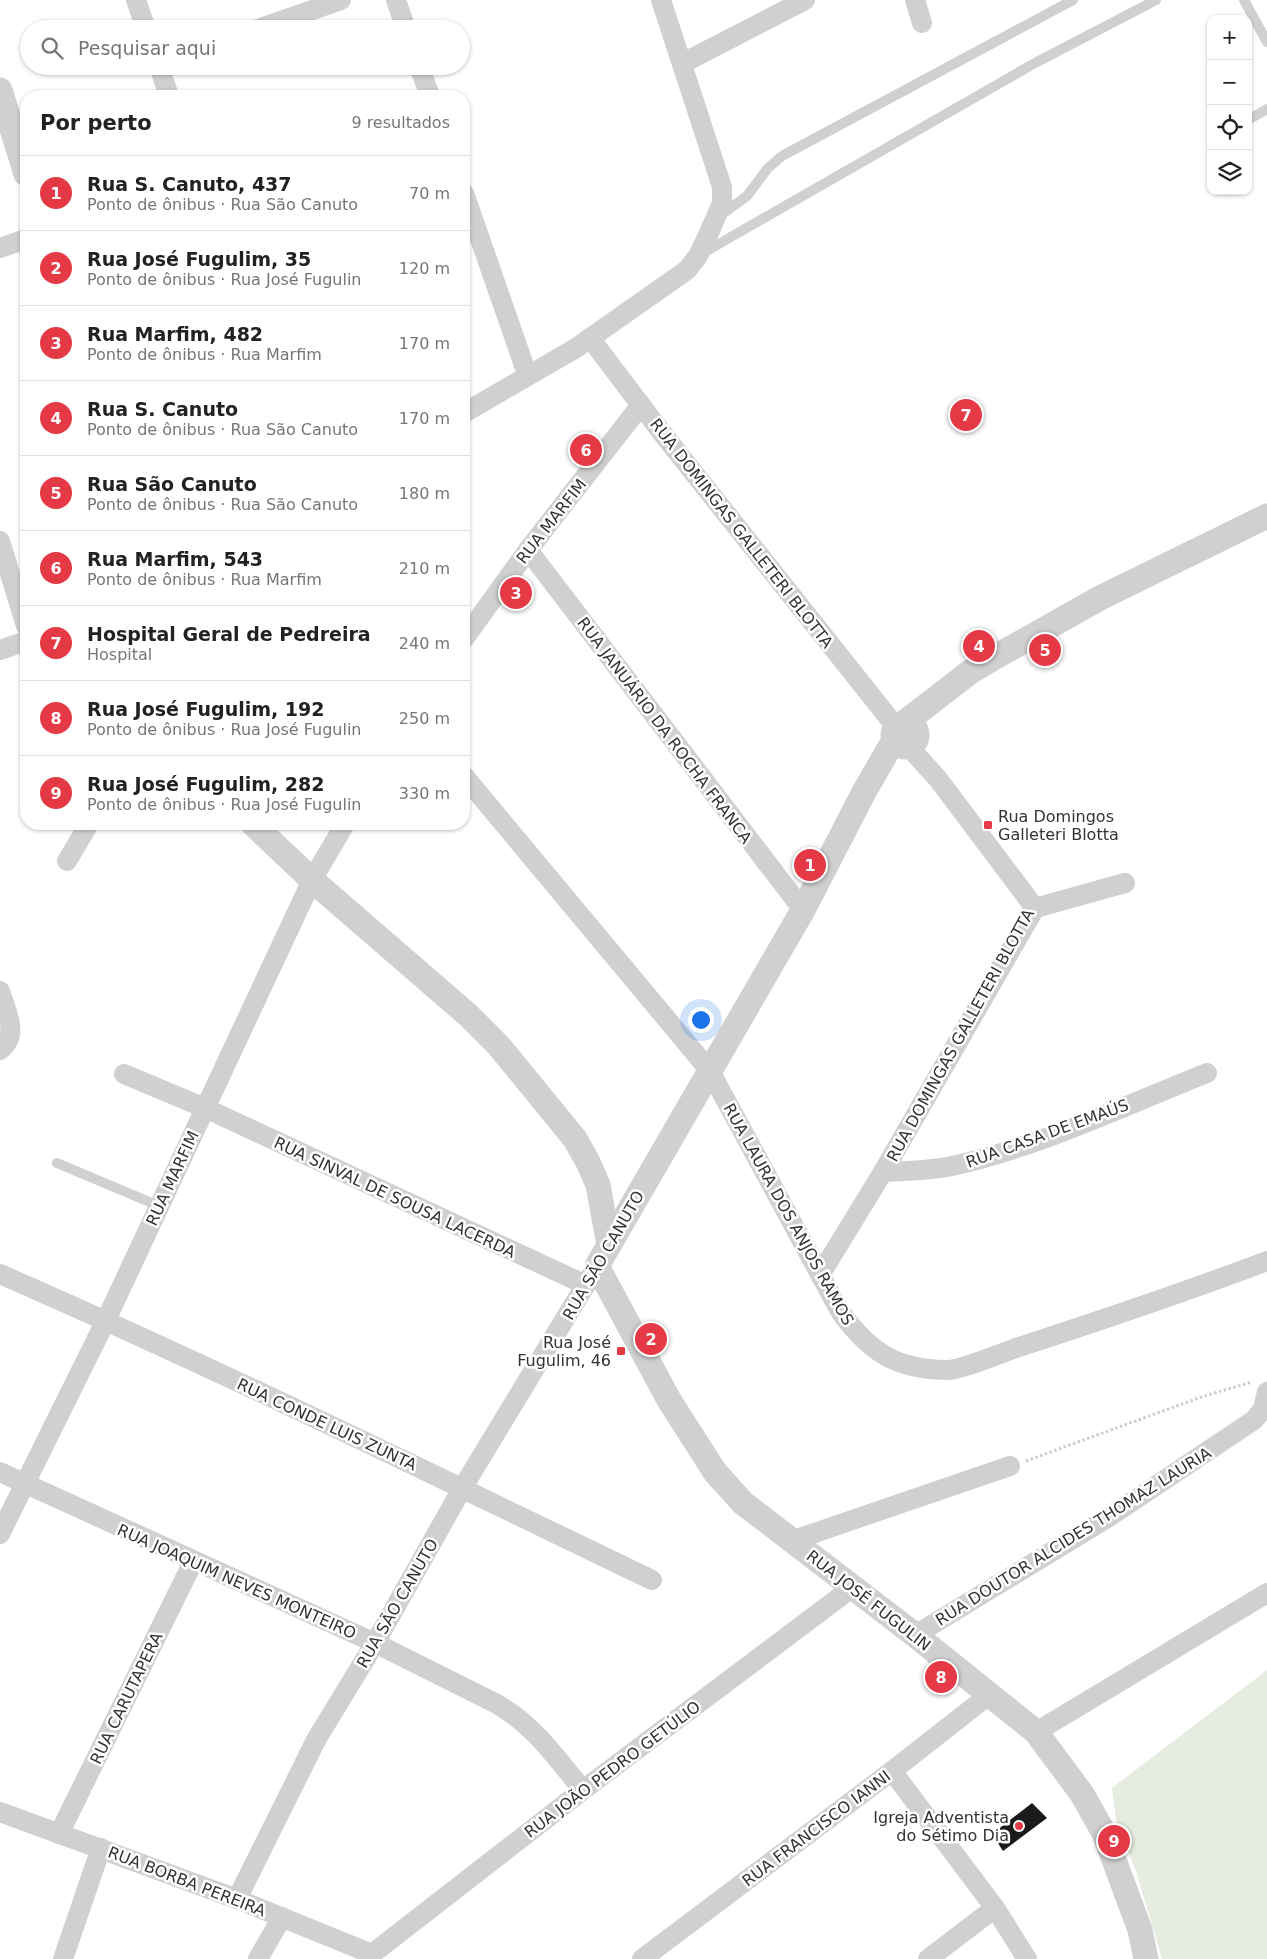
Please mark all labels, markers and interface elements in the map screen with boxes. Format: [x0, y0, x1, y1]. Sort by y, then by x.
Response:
map controls [1207, 15, 1252, 195]
button: + [1207, 15, 1252, 60]
search box [20, 20, 470, 75]
icon: search [38, 34, 66, 62]
text: Pesquisar aqui [78, 37, 216, 59]
button: − [1207, 60, 1252, 105]
button: locate [1207, 105, 1252, 150]
text: Por perto [40, 111, 152, 135]
text: 9 resultados [351, 113, 450, 132]
button: layers [1207, 150, 1252, 195]
text: Rua S. Canuto, 437 [87, 173, 292, 195]
text: 1 [50, 184, 62, 203]
text: 70 m [409, 184, 450, 203]
text: Ponto de ônibus · Rua São Canuto [87, 195, 358, 214]
text: Rua José Fugulim, 35 [87, 248, 311, 270]
text: 2 [50, 259, 62, 278]
text: 120 m [399, 259, 450, 278]
text: Ponto de ônibus · Rua José Fugulin [87, 270, 362, 289]
text: Rua Marfim, 482 [87, 323, 263, 345]
text: 3 [50, 334, 62, 353]
text: 170 m [399, 334, 450, 353]
text: Ponto de ônibus · Rua Marfim [87, 345, 322, 364]
pin: 7 [950, 396, 982, 434]
text: Rua S. Canuto [87, 398, 238, 420]
text: 4 [50, 409, 62, 428]
text: 170 m [399, 409, 450, 428]
street label: RUA DOMINGAS GALLETERI BLOTTA [646, 415, 837, 652]
text: Ponto de ônibus · Rua São Canuto [87, 420, 358, 439]
pin: 6 [570, 431, 602, 469]
text: Rua São Canuto [87, 473, 257, 495]
street label: RUA MARFIM [512, 475, 590, 568]
text: 5 [50, 484, 62, 503]
text: 180 m [399, 484, 450, 503]
text: Ponto de ônibus · Rua São Canuto [87, 495, 358, 514]
text: Rua Marfim, 543 [87, 548, 263, 570]
text: 6 [50, 559, 62, 578]
text: 210 m [399, 559, 450, 578]
text: Ponto de ônibus · Rua Marfim [87, 570, 322, 589]
pin: 3 [500, 574, 532, 612]
street label: RUA JANUÁRIO DA ROCHA FRANCA [573, 614, 756, 847]
text: Hospital Geral de Pedreira [87, 623, 371, 645]
pin: 4 [963, 627, 995, 665]
pin: 5 [1029, 631, 1061, 669]
text: 7 [50, 634, 62, 653]
text: 240 m [399, 634, 450, 653]
text: Hospital [87, 645, 152, 664]
text: Rua José Fugulim, 192 [87, 698, 325, 720]
text: 8 [50, 709, 62, 728]
text: 250 m [399, 709, 450, 728]
text: Ponto de ônibus · Rua José Fugulin [87, 720, 362, 739]
text: Rua José Fugulim, 282 [87, 773, 325, 795]
text: 9 [50, 784, 62, 803]
text: 330 m [399, 784, 450, 803]
text: Ponto de ônibus · Rua José Fugulin [87, 795, 362, 814]
place label: Rua Domingos Galleteri Blotta [998, 807, 1119, 844]
marker: Rua Domingos Galleteri Blotta [982, 819, 994, 831]
pin: 1 [794, 846, 826, 884]
street label: RUA DOMINGAS GALLETERI BLOTTA [883, 906, 1038, 1165]
your location [688, 1007, 714, 1033]
street label: RUA CASA DE EMAÚS [963, 1095, 1131, 1172]
street label: RUA LAURA DOS ANJOS RAMOS [719, 1100, 858, 1329]
street label: RUA MARFIM [142, 1128, 203, 1229]
street label: RUA SINVAL DE SOUSA LACERDA [271, 1133, 519, 1262]
street label: RUA SÃO CANUTO [559, 1187, 648, 1323]
pin: 2 [635, 1320, 667, 1358]
place label: Rua José Fugulim, 46 [517, 1333, 611, 1370]
marker: Rua José Fugulim, 46 [615, 1345, 627, 1357]
street label: RUA CONDE LUIS ZUNTA [234, 1374, 420, 1475]
street label: RUA DOUTOR ALCIDES THOMAZ LAURIA [932, 1443, 1215, 1630]
street label: RUA JOAQUIM NEVES MONTEIRO [114, 1520, 359, 1643]
street label: RUA SÃO CANUTO [353, 1535, 442, 1671]
street label: RUA JOSÉ FUGULIN [803, 1546, 934, 1655]
street label: RUA CARUTAPERA [86, 1629, 167, 1767]
pin: 8 [925, 1658, 957, 1696]
street label: RUA JOÃO PEDRO GETÚLIO [521, 1697, 704, 1842]
street label: RUA FRANCISCO IANNI [738, 1766, 894, 1890]
place label: Igreja Adventista do Sétimo Dia [873, 1808, 1009, 1845]
marker: Igreja Adventista do Sétimo Dia [1013, 1820, 1025, 1832]
pin: 9 [1098, 1822, 1130, 1860]
street label: RUA BORBA PEREIRA [105, 1843, 268, 1920]

